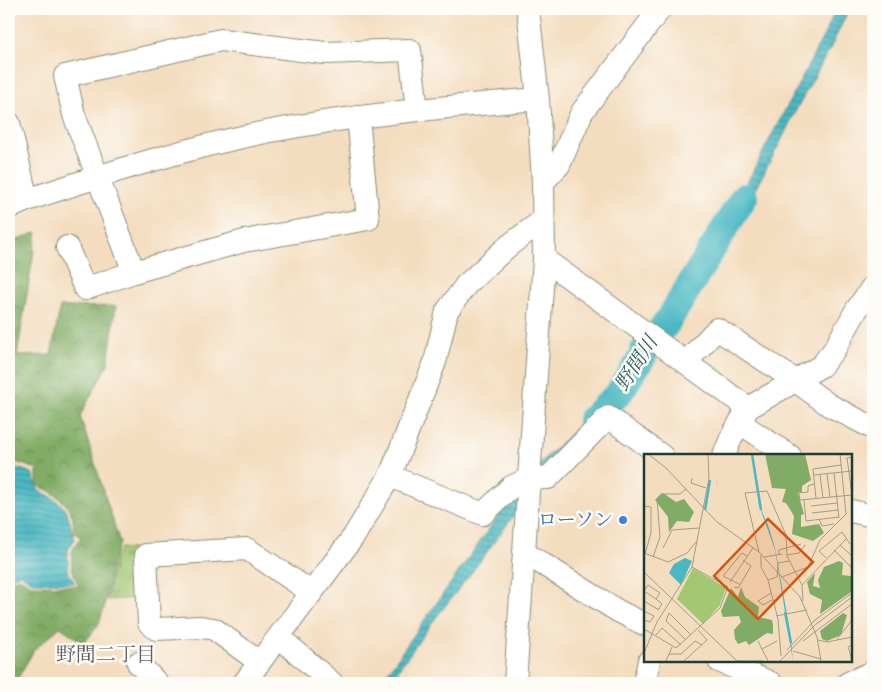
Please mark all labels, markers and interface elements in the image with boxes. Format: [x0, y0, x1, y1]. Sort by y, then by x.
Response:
water label: 野間川 [610, 330, 665, 396]
inset map [644, 454, 852, 662]
place label: ローソン [538, 509, 613, 532]
marker: ローソン [617, 514, 629, 526]
district label: 野間二丁目 [56, 643, 156, 668]

